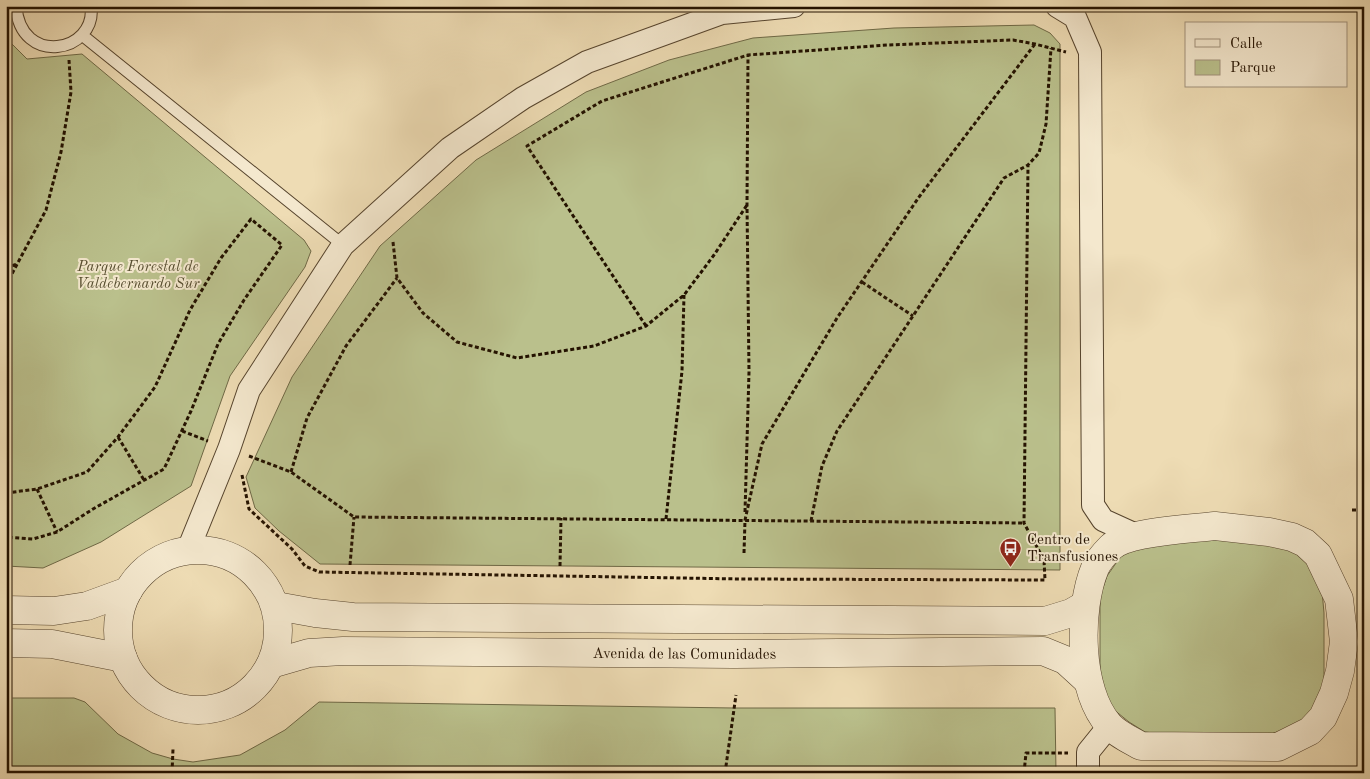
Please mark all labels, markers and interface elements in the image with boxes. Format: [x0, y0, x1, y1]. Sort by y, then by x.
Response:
legend [1185, 22, 1348, 88]
text: Calle [1230, 37, 1263, 52]
text: Parque [1230, 61, 1276, 76]
park label: Parque Forestal de Valdebernardo Sur [76, 260, 200, 292]
place label: Centro de Transfusiones [1027, 533, 1118, 565]
bus stop icon: Centro de Transfusiones [999, 536, 1023, 567]
street label: Avenida de las Comunidades [593, 647, 776, 663]

